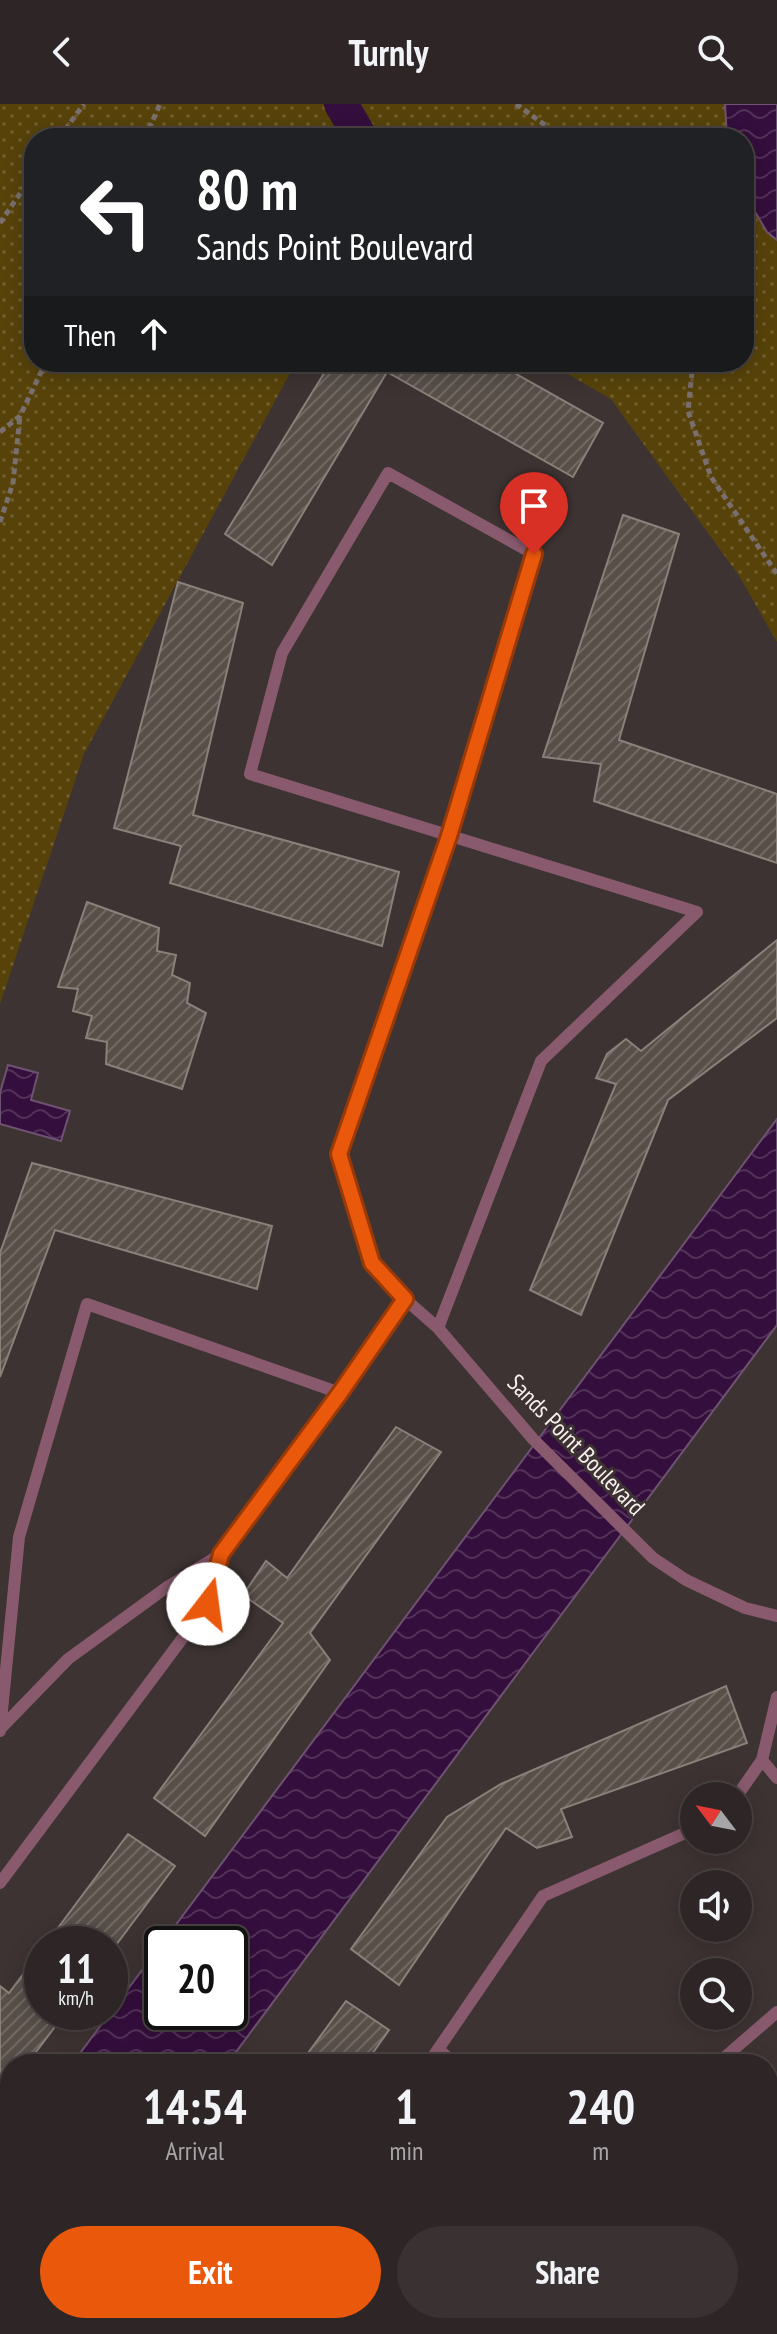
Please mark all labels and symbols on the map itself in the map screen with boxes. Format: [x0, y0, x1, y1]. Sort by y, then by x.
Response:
pin [500, 472, 568, 554]
street label: Sands Point Boulevard [501, 1367, 652, 1522]
position arrow [166, 1562, 250, 1646]
north arrow [680, 1782, 752, 1854]
speed limit sign: 20 [144, 1926, 248, 2030]

